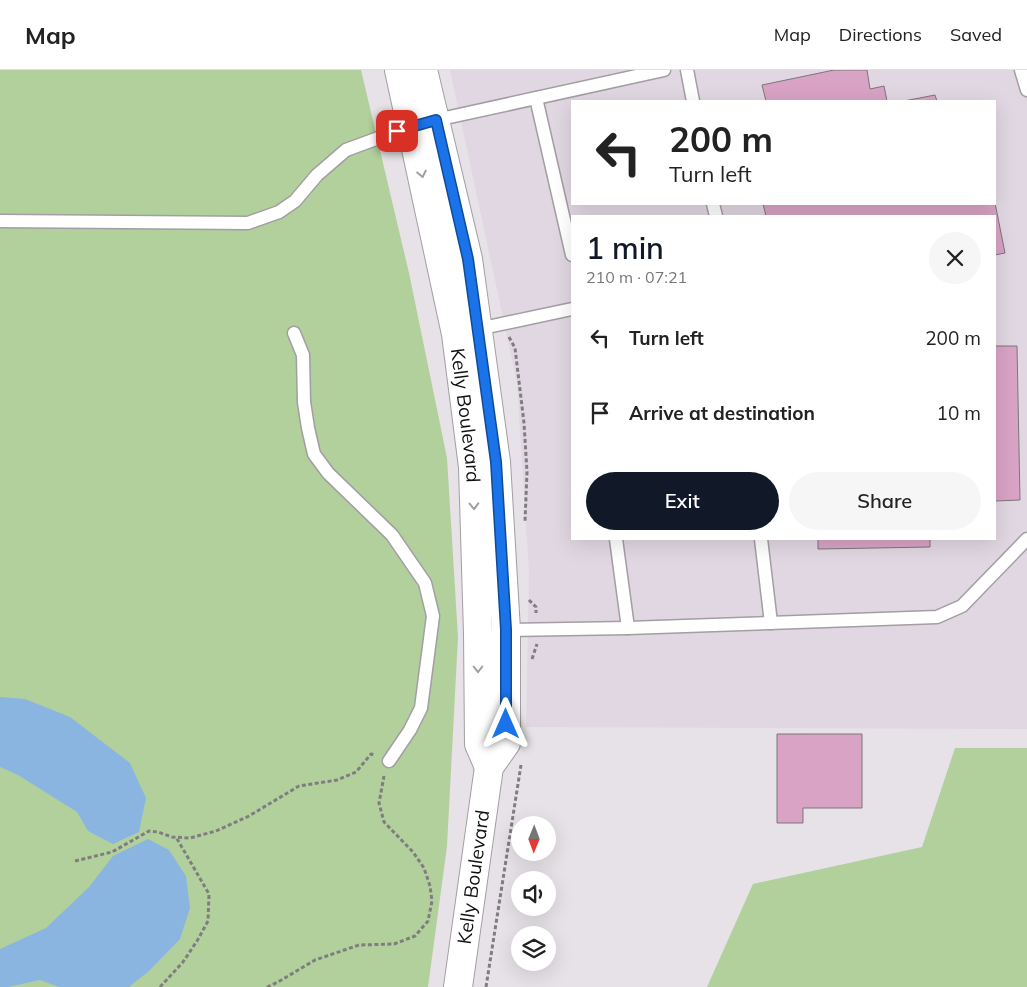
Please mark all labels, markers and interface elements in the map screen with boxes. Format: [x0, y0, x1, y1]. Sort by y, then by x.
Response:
text: Map [25, 20, 76, 50]
text: Map [774, 23, 811, 46]
text: Directions [839, 23, 922, 46]
text: Saved [950, 23, 1002, 46]
pin [376, 110, 418, 152]
icon: arrive [383, 117, 411, 145]
text: 200 m [669, 117, 773, 161]
icon: left [586, 120, 651, 185]
text: Turn left [669, 160, 752, 188]
one-way arrow [416, 169, 426, 178]
text: 1 min [586, 229, 664, 267]
button: close [929, 232, 981, 284]
text: 210 m · 07:21 [586, 267, 687, 287]
icon: left [586, 324, 614, 352]
text: Turn left [629, 326, 704, 350]
text: 200 m [925, 326, 981, 350]
street label: Kelly Boulevard [446, 347, 485, 483]
icon: arrive [586, 399, 614, 427]
text: Arrive at destination [629, 401, 815, 425]
text: 10 m [937, 401, 981, 425]
button: Exit [586, 472, 779, 530]
button: Share [789, 472, 981, 530]
one-way arrow [469, 503, 480, 511]
one-way arrow [473, 666, 483, 673]
position arrow [479, 697, 531, 749]
street label: Kelly Boulevard [452, 808, 494, 946]
north arrow [511, 816, 556, 861]
map controls [511, 816, 556, 971]
button: sound [511, 871, 556, 916]
button: layers [511, 926, 556, 971]

